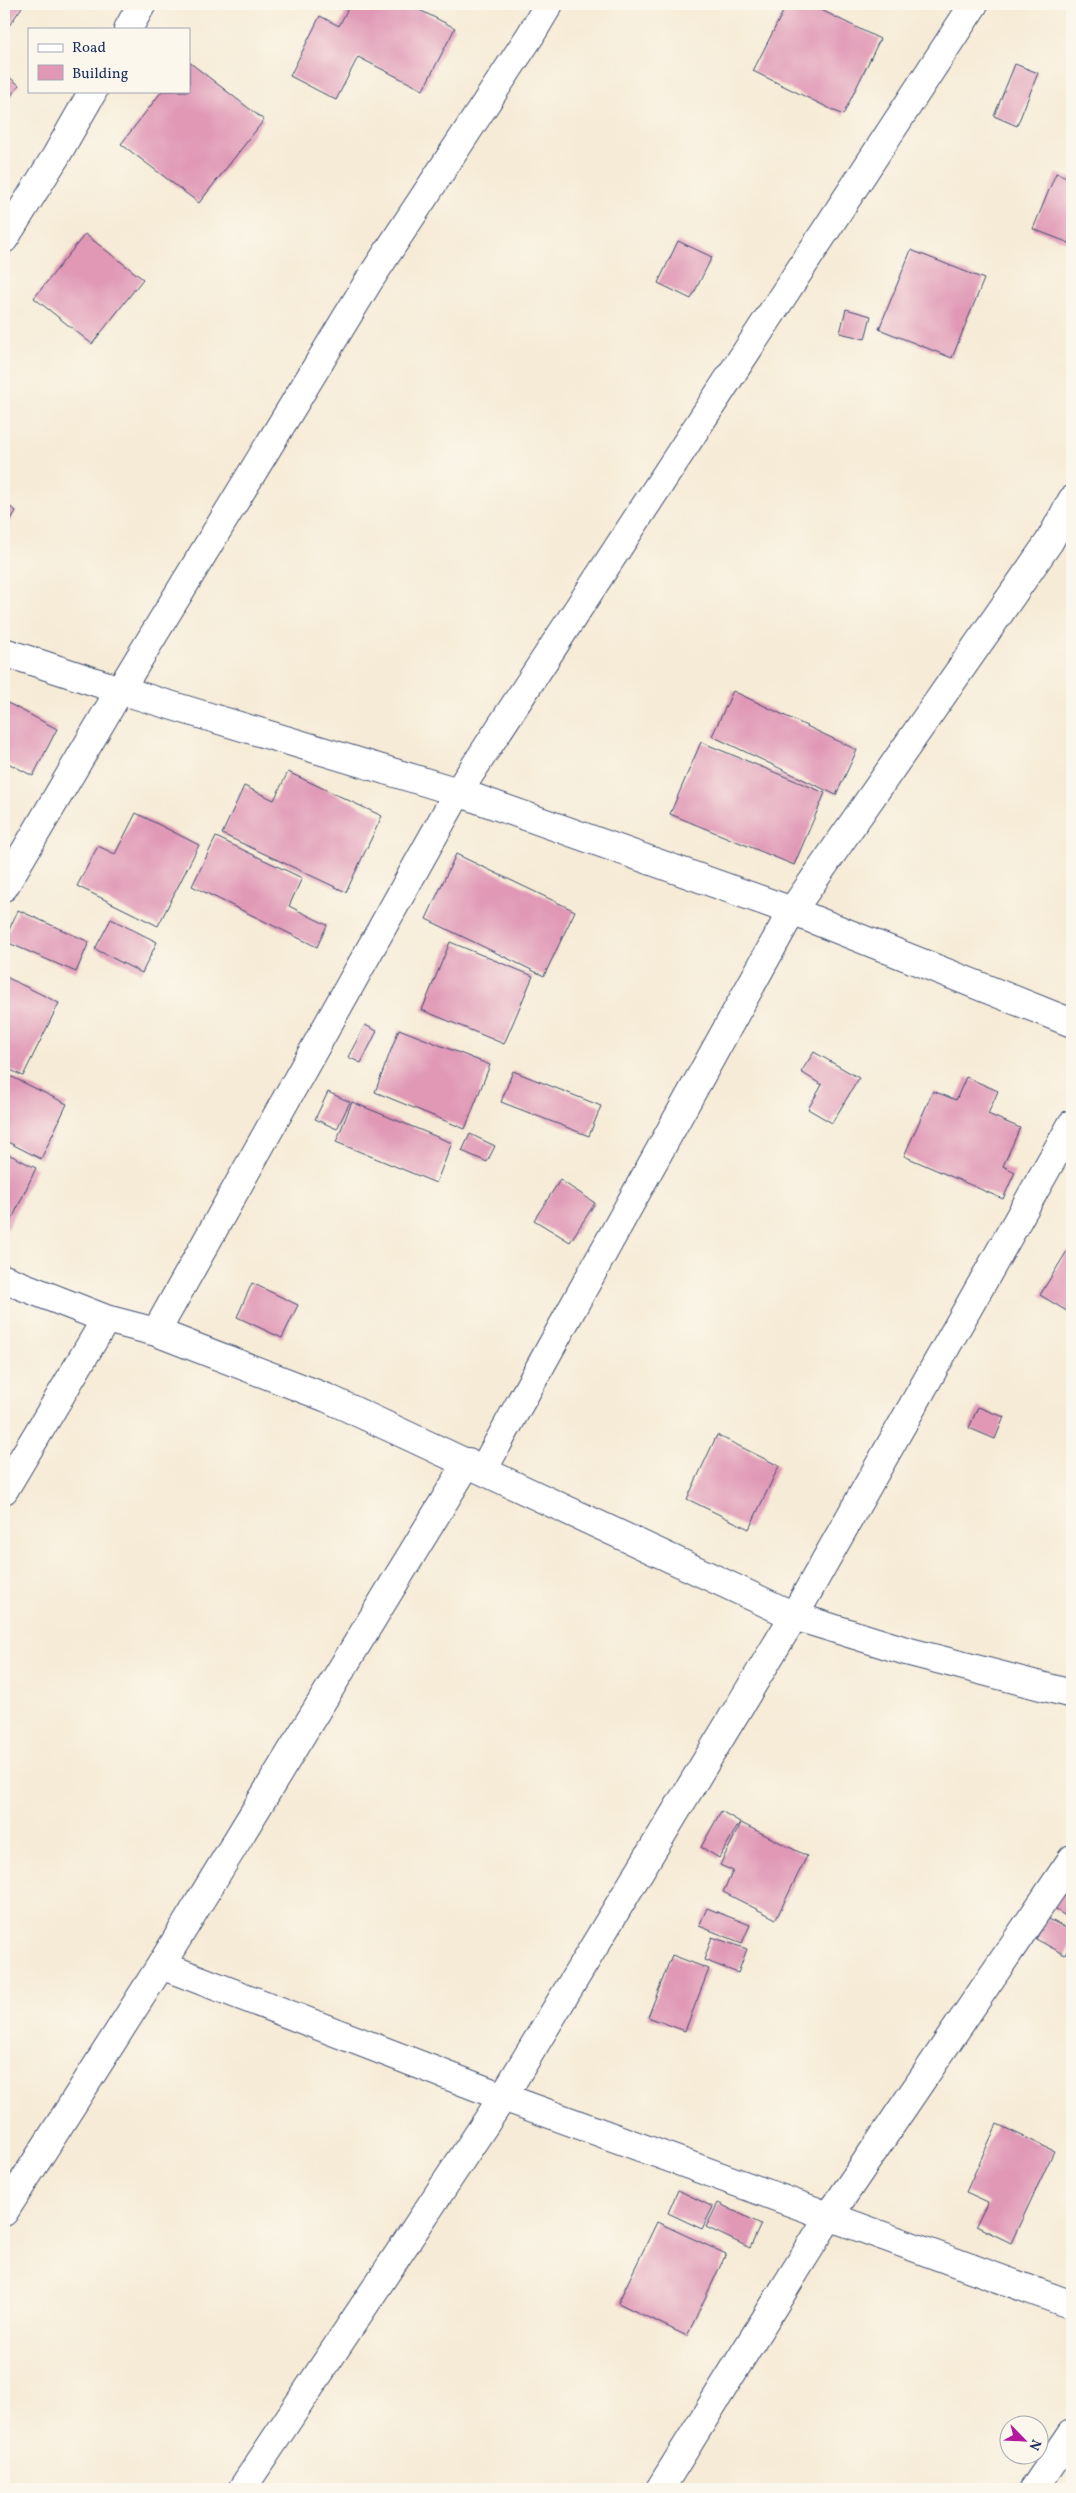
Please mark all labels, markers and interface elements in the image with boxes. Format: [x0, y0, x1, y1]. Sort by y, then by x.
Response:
legend [28, 28, 190, 92]
text: Road [72, 38, 106, 59]
text: Building [72, 64, 129, 85]
north arrow [998, 2416, 1048, 2466]
text: N [1024, 2436, 1045, 2453]

